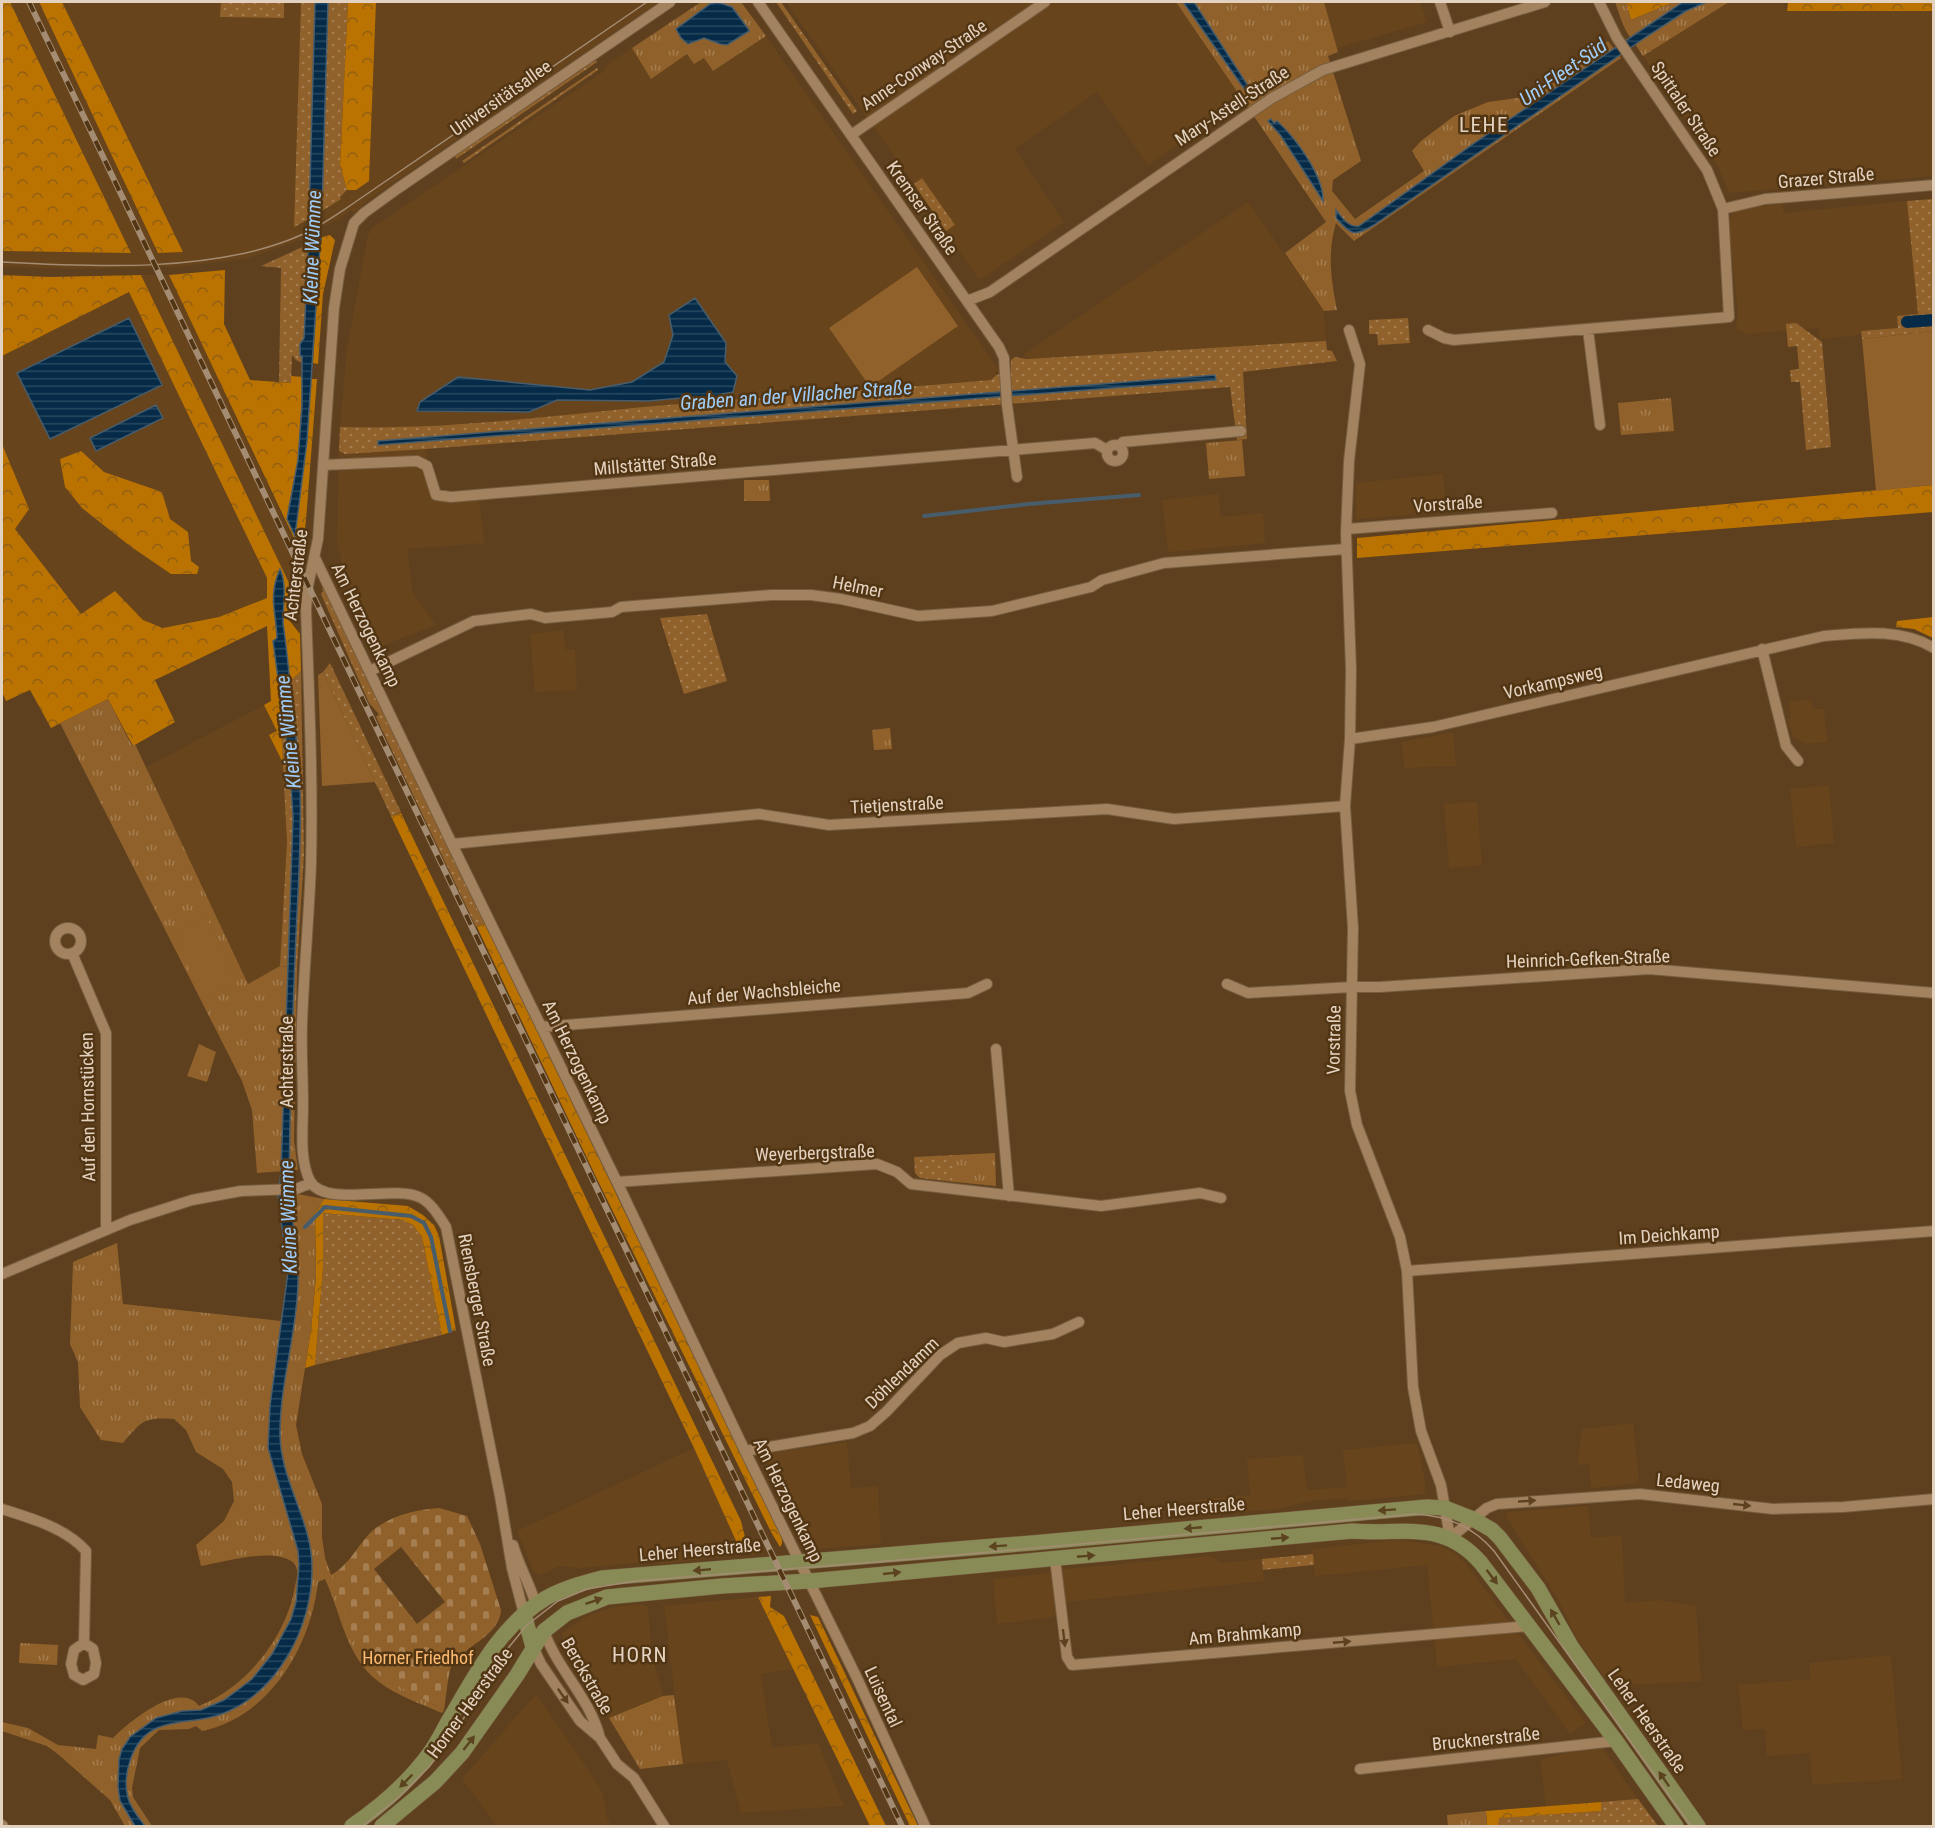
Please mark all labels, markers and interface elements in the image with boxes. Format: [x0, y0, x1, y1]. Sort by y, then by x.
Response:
street label: Anne-Conway-Straße [857, 15, 991, 114]
water label: Uni-Fleet-Süd [1515, 33, 1612, 111]
street label: Universitätsallee [446, 55, 555, 140]
street label: Spittaler Straße [1647, 57, 1726, 160]
street label: Mary-Astell-Straße [1171, 61, 1292, 150]
district label: LEHE [1459, 113, 1509, 137]
street label: Kremser Straße [882, 157, 962, 259]
street label: Grazer Straße [1777, 163, 1875, 192]
water label: Kleine Wümme [298, 190, 326, 304]
water label: Graben an der Villacher Straße [679, 375, 913, 415]
street label: Millstätter Straße [593, 448, 717, 479]
street label: Vorstraße [1413, 491, 1483, 516]
street label: Achterstraße [279, 528, 312, 622]
street label: Am Herzogenkamp [327, 559, 406, 690]
street label: Helmer [831, 571, 886, 602]
street label: Vorkampsweg [1502, 660, 1604, 703]
water label: Kleine Wümme [270, 674, 306, 790]
street label: Tietjenstraße [850, 792, 944, 817]
street label: Heinrich-Gefken-Straße [1506, 945, 1670, 972]
street label: Auf der Wachsbleiche [686, 974, 842, 1009]
street label: Am Herzogenkamp [538, 996, 617, 1127]
street label: Vorstraße [1322, 1005, 1345, 1075]
street label: Achterstraße [276, 1016, 297, 1108]
street label: Auf den Hornstücken [76, 1032, 99, 1182]
street label: Weyerbergstraße [755, 1140, 875, 1165]
water label: Kleine Wümme [274, 1160, 302, 1274]
street label: Im Deichkamp [1618, 1220, 1720, 1249]
street label: Riensberger Straße [454, 1232, 501, 1368]
street label: Döhlendamm [861, 1332, 943, 1413]
street label: Am Herzogenkamp [749, 1434, 828, 1565]
street label: Ledaweg [1655, 1469, 1721, 1496]
street label: Leher Heerstraße [1122, 1493, 1246, 1524]
one-way arrow [1518, 1497, 1537, 1506]
one-way arrow [1733, 1501, 1752, 1510]
one-way arrow [1377, 1505, 1396, 1515]
one-way arrow [1183, 1523, 1202, 1533]
one-way arrow [1270, 1533, 1289, 1543]
street label: Leher Heerstraße [638, 1534, 762, 1565]
one-way arrow [989, 1541, 1008, 1550]
one-way arrow [1076, 1551, 1095, 1561]
one-way arrow [692, 1565, 711, 1575]
one-way arrow [882, 1568, 901, 1578]
one-way arrow [1486, 1569, 1499, 1585]
one-way arrow [585, 1596, 603, 1606]
one-way arrow [1549, 1609, 1560, 1625]
street label: Am Brahmkamp [1188, 1618, 1302, 1649]
one-way arrow [1060, 1628, 1069, 1647]
street label: Berckstraße [557, 1634, 618, 1718]
one-way arrow [1333, 1637, 1352, 1647]
street label: Horner Heerstraße [423, 1643, 517, 1762]
district label: HORN [612, 1643, 668, 1667]
park label: Horner Friedhof [362, 1647, 474, 1668]
street label: Luisental [860, 1663, 907, 1730]
street label: Leher Heerstraße [1604, 1665, 1691, 1777]
one-way arrow [557, 1687, 569, 1703]
street label: Brucknerstraße [1431, 1722, 1541, 1755]
one-way arrow [463, 1735, 476, 1751]
one-way arrow [1658, 1771, 1670, 1787]
one-way arrow [399, 1774, 413, 1788]

